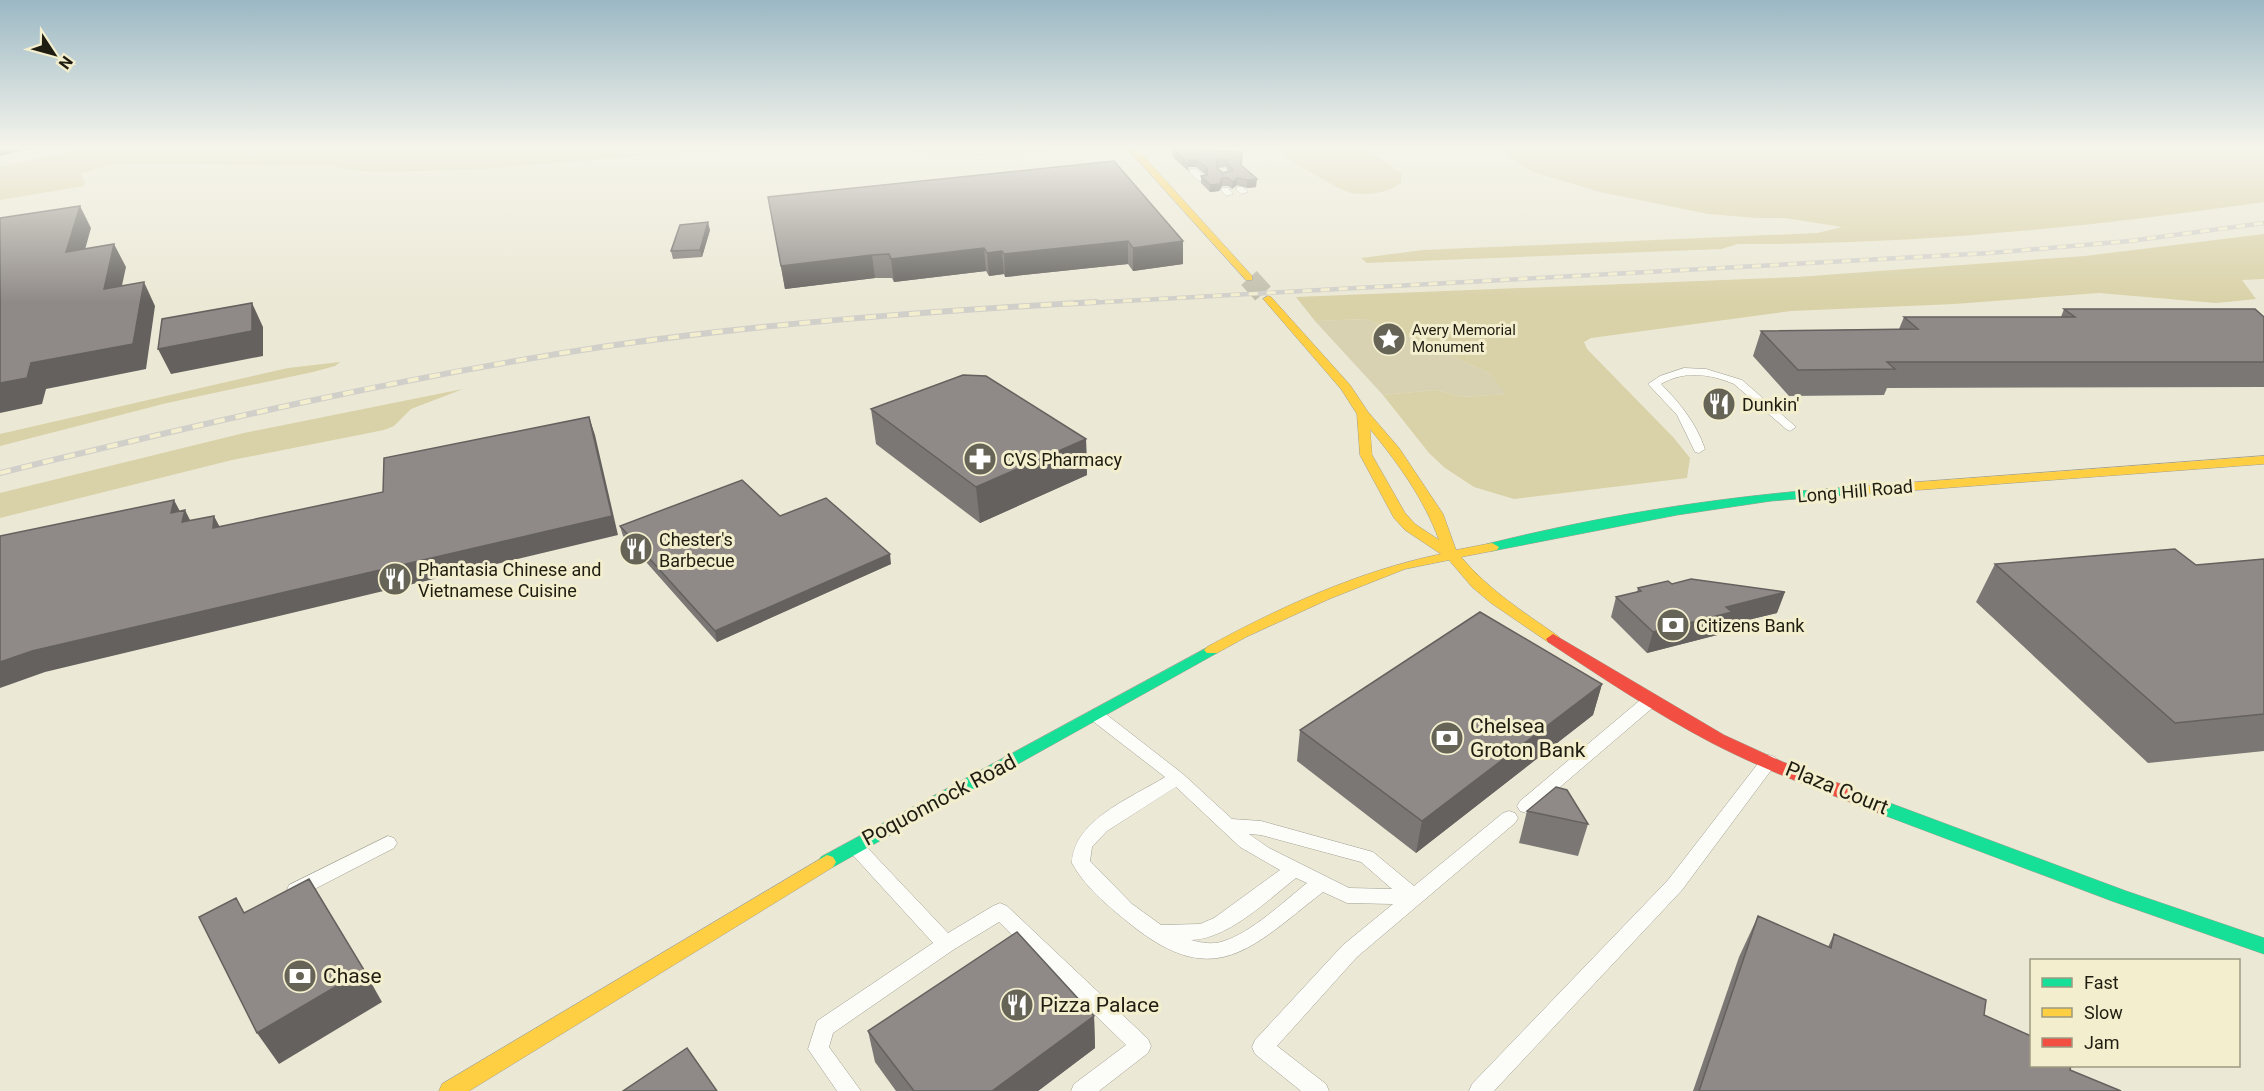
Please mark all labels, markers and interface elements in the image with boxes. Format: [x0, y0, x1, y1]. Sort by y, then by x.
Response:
north arrow [24, 24, 84, 84]
text: N [55, 52, 77, 73]
place icon: Avery Memorial Monument [1371, 321, 1407, 357]
place label: Avery Memorial Monument [1412, 321, 1516, 356]
restaurant icon: Dunkin' [1701, 386, 1737, 422]
place label: Dunkin' [1742, 394, 1799, 415]
pharmacy icon: CVS Pharmacy [962, 441, 998, 477]
place label: CVS Pharmacy [1003, 449, 1122, 470]
street label: Long Hill Road [1796, 475, 1914, 507]
place label: Chester's Barbecue [659, 529, 735, 571]
restaurant icon: Chester's Barbecue [618, 531, 654, 567]
place label: Phantasia Chinese and Vietnamese Cuisine [418, 559, 601, 601]
restaurant icon: Phantasia Chinese and Vietnamese Cuisine [377, 561, 413, 597]
bank icon: Citizens Bank [1655, 607, 1691, 643]
place label: Citizens Bank [1696, 615, 1805, 636]
place label: Chelsea Groton Bank [1470, 714, 1586, 762]
bank icon: Chelsea Groton Bank [1429, 720, 1465, 756]
street label: Poquonnock Road [858, 749, 1020, 851]
street label: Plaza Court [1782, 757, 1892, 820]
bank icon: Chase [282, 958, 318, 994]
legend [2030, 959, 2240, 1067]
place label: Chase [323, 964, 382, 988]
text: Fast [2084, 972, 2119, 993]
restaurant icon: Pizza Palace [999, 987, 1035, 1023]
place label: Pizza Palace [1040, 993, 1159, 1017]
text: Slow [2084, 1002, 2123, 1023]
text: Jam [2084, 1032, 2120, 1053]

